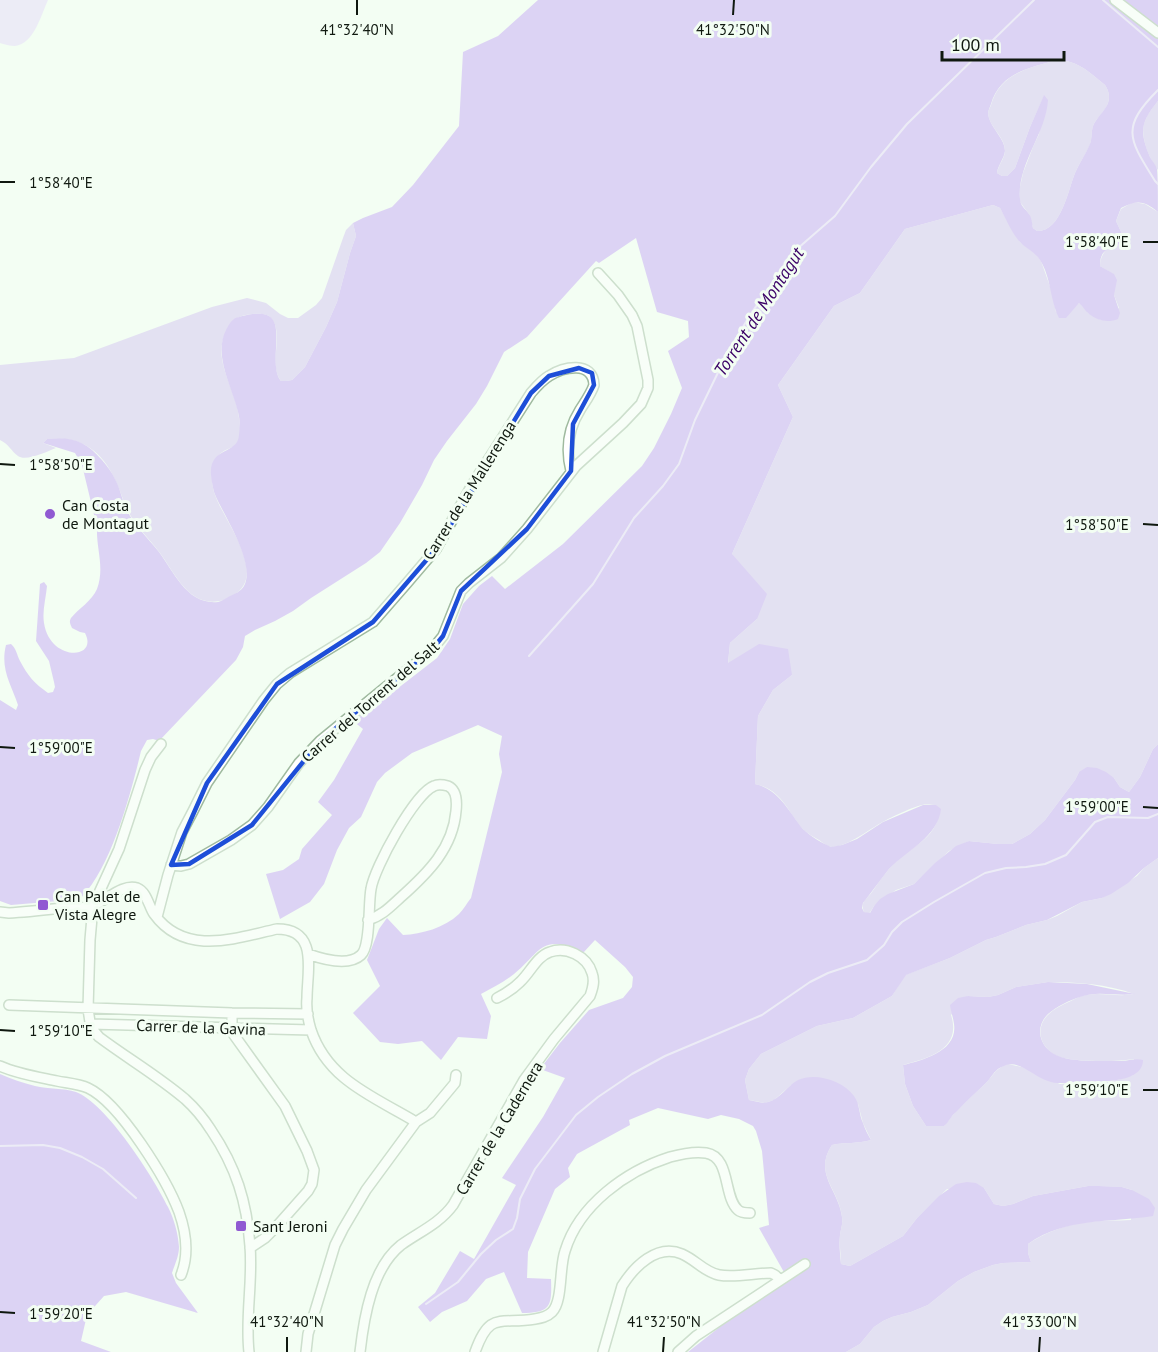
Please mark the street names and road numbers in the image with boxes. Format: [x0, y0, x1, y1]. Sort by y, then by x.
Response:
street label: Carrer de la Mallerenga [418, 417, 520, 563]
street label: Carrer del Torrent del Salt [297, 635, 443, 766]
street label: Carrer de la Gavina [136, 1015, 266, 1039]
street label: Carrer de la Cadernera [451, 1057, 547, 1199]

